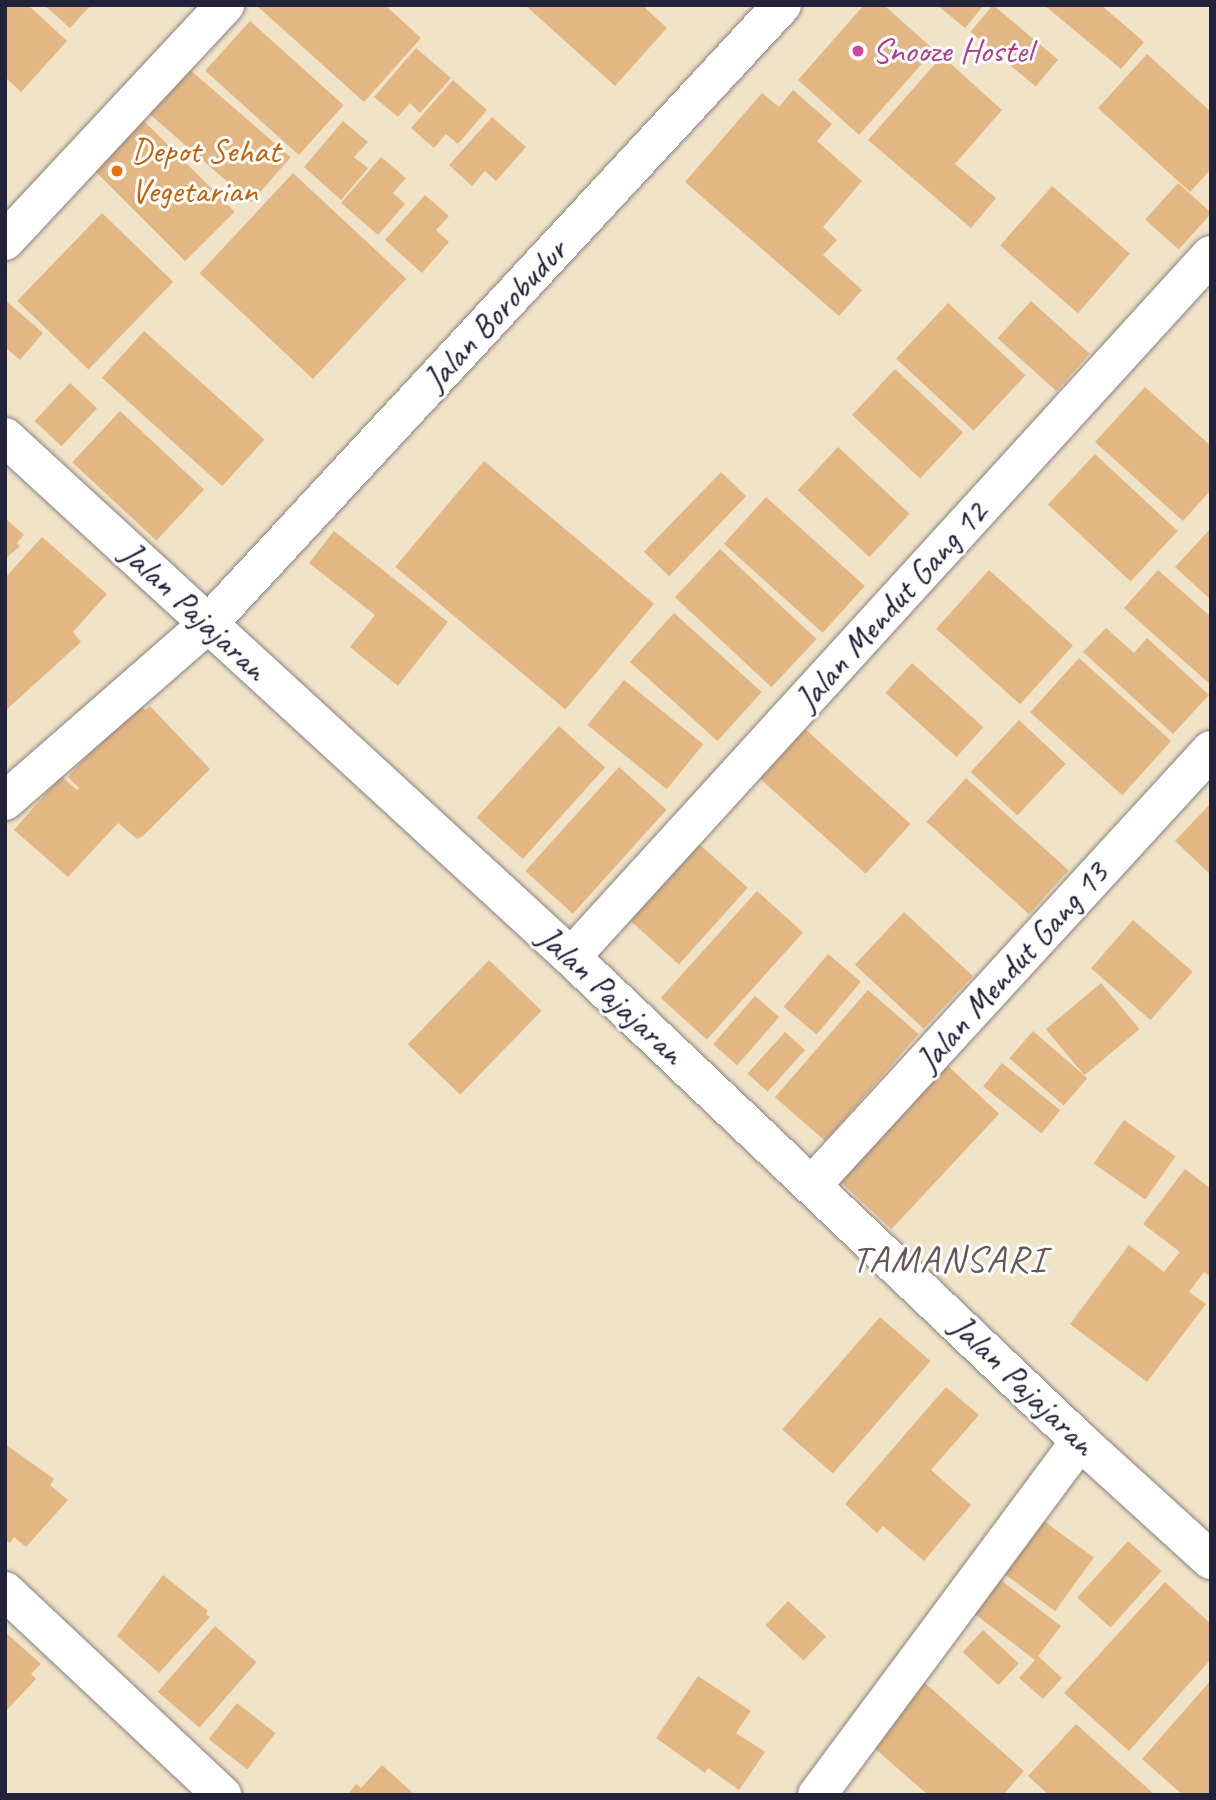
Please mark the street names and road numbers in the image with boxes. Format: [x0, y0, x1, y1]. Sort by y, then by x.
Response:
street label: Jalan Borobudur [414, 230, 576, 400]
street label: Jalan Mendut Gang 12 [785, 492, 997, 720]
street label: Jalan Pajajaran [112, 532, 276, 690]
street label: Jalan Mendut Gang 13 [906, 853, 1118, 1081]
street label: Jalan Pajajaran [529, 916, 693, 1074]
street label: Jalan Pajajaran [941, 1305, 1105, 1465]

